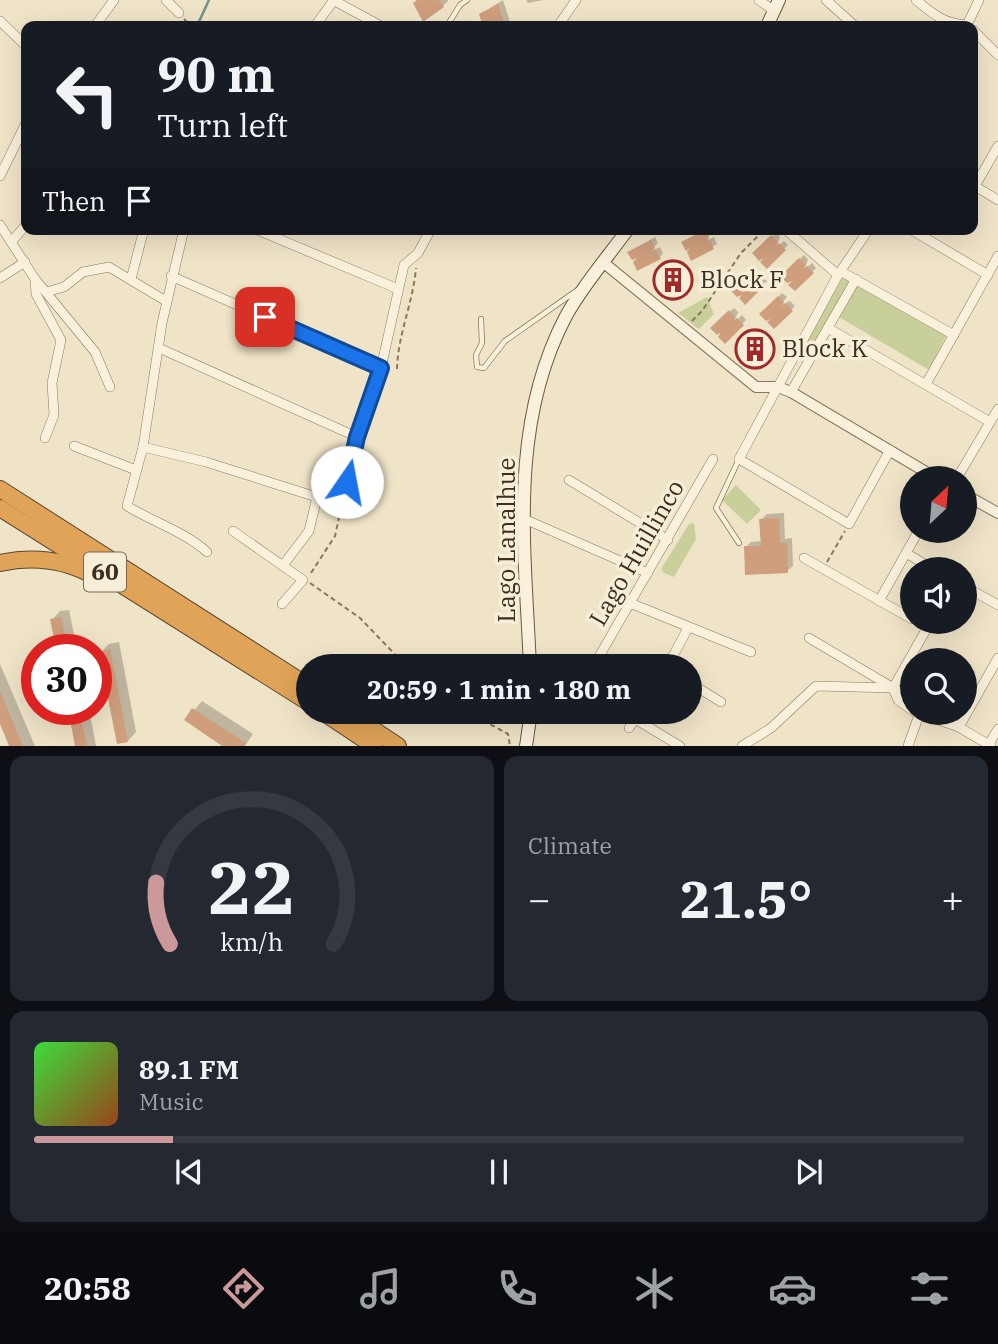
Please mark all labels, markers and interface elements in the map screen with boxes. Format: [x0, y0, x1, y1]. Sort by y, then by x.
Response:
text: 90 m [157, 42, 275, 105]
icon: left [42, 49, 133, 140]
text: Turn left [157, 104, 288, 146]
icon: arrive [120, 182, 158, 220]
text: Then [42, 184, 106, 218]
building icon: Block F [652, 259, 694, 301]
place label: Block F [700, 263, 784, 295]
pin [235, 287, 295, 347]
icon: arrive [246, 298, 284, 336]
building icon: Block K [734, 328, 776, 370]
place label: Block K [782, 332, 868, 364]
position arrow [310, 445, 384, 519]
street label: Lago Lanalhue [490, 458, 522, 622]
north arrow [900, 466, 976, 542]
map controls [900, 466, 977, 725]
street label: Lago Huillinco [581, 474, 691, 631]
road number: 60 [84, 552, 126, 592]
button: sound [900, 557, 977, 634]
speed limit sign: 30 [21, 634, 112, 725]
button: search [900, 648, 977, 725]
text: 20:59 · 1 min · 180 m [367, 672, 631, 706]
text: Climate [528, 830, 612, 860]
text: 22 [208, 840, 296, 935]
text: 21.5° [680, 865, 812, 932]
text: − [528, 874, 551, 923]
text: + [941, 874, 964, 923]
text: km/h [220, 925, 284, 958]
text: 89.1 FM [139, 1052, 239, 1086]
text: Music [139, 1086, 204, 1116]
icon: previous [170, 1153, 208, 1191]
icon: pause [480, 1153, 518, 1191]
icon: next [790, 1153, 828, 1191]
icon: directions [219, 1264, 268, 1313]
icon: music [356, 1264, 405, 1313]
icon: phone [493, 1264, 542, 1313]
icon: climate [630, 1264, 679, 1313]
icon: car [768, 1264, 817, 1313]
icon: filters [905, 1264, 954, 1313]
text: 20:58 [44, 1267, 131, 1309]

